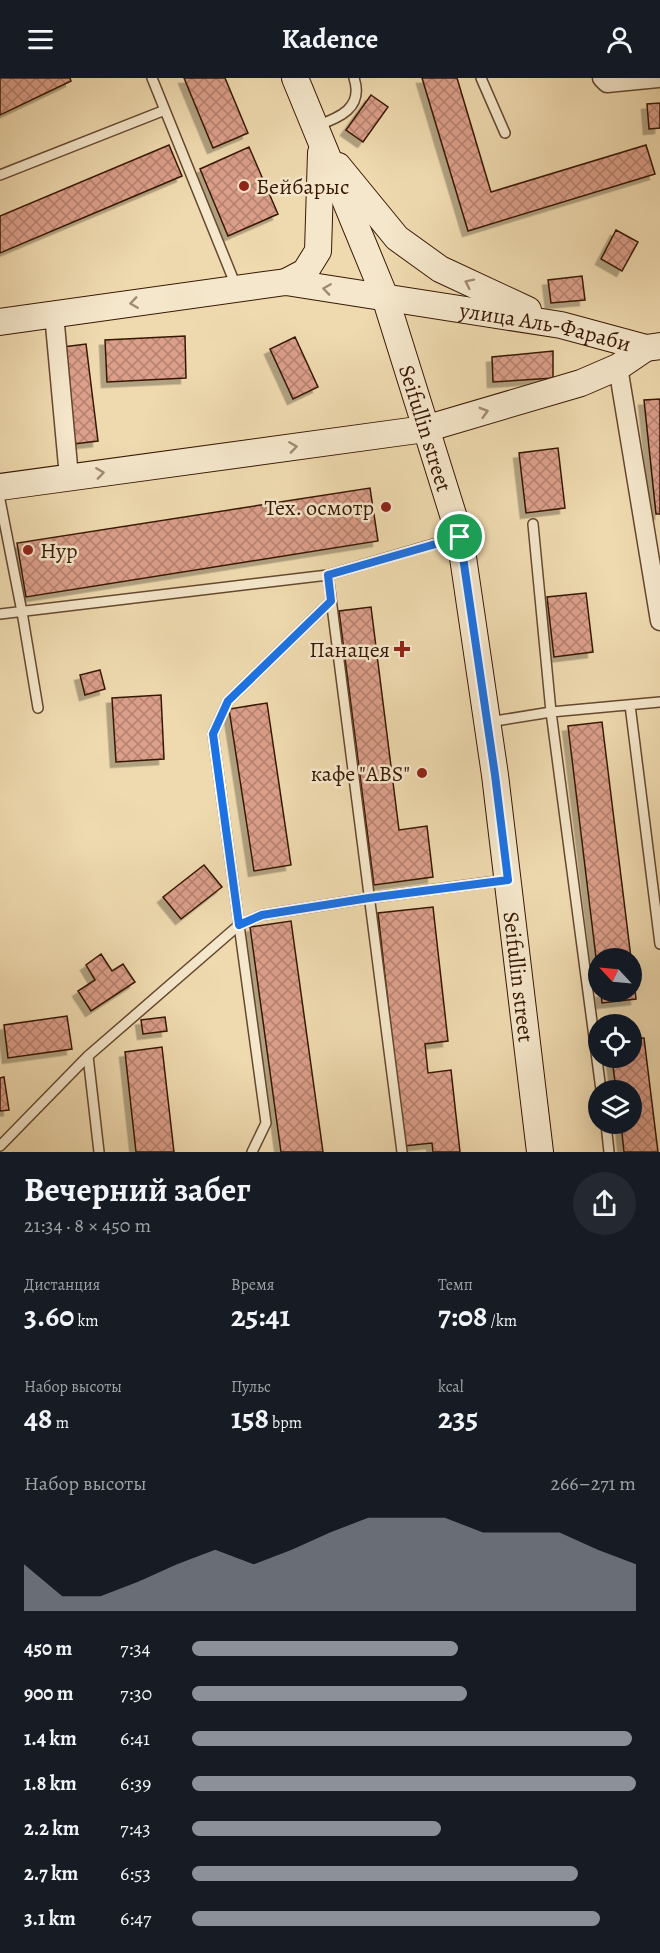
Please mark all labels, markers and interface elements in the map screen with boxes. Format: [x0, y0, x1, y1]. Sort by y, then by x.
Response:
text: Kadence [282, 21, 378, 57]
icon: menu [24, 23, 57, 56]
icon: person [603, 23, 636, 56]
place label: Бейбарыс [256, 172, 350, 202]
marker: Бейбарыс [237, 179, 251, 193]
one-way arrow [465, 279, 476, 291]
one-way arrow [323, 283, 332, 295]
street label: улица Аль-Фараби [457, 295, 634, 359]
one-way arrow [129, 296, 139, 308]
street label: Seifullin street [391, 361, 459, 495]
one-way arrow [478, 407, 489, 419]
one-way arrow [288, 441, 297, 453]
one-way arrow [95, 467, 104, 479]
place label: Тех. осмотр [264, 493, 374, 523]
marker: Тех. осмотр [379, 500, 393, 514]
pin [434, 511, 485, 562]
icon: arrive [443, 520, 476, 553]
place label: Нур [40, 536, 77, 566]
marker: Нур [21, 543, 35, 557]
place label: Панацея [309, 635, 390, 665]
marker: Панацея [395, 642, 409, 656]
place label: кафе "ABS" [311, 759, 410, 789]
marker: кафе "ABS" [415, 766, 429, 780]
street label: Seifullin street [495, 910, 541, 1044]
north arrow [588, 948, 642, 1002]
map controls [588, 948, 642, 1134]
button: locate [588, 1014, 642, 1068]
button: layers [588, 1080, 642, 1134]
text: Вечерний забег [24, 1167, 251, 1212]
button: share [573, 1172, 636, 1235]
text: 21:34 · 8 × 450 m [24, 1212, 151, 1239]
text: Дистанция [24, 1274, 100, 1296]
text: Время [231, 1274, 275, 1296]
text: Темп [438, 1274, 473, 1296]
text: 3.60 [24, 1296, 74, 1336]
text: 25:41 [231, 1296, 290, 1336]
text: 7:08 [438, 1296, 487, 1336]
text: km [74, 1310, 99, 1332]
text: /km [487, 1310, 517, 1332]
text: Набор высоты [24, 1376, 122, 1398]
text: Пульс [231, 1376, 271, 1398]
text: kcal [438, 1376, 464, 1398]
text: 48 [24, 1398, 53, 1438]
text: 158 [231, 1398, 269, 1438]
text: 235 [438, 1398, 478, 1438]
text: m [53, 1412, 69, 1434]
text: bpm [269, 1412, 302, 1434]
text: Набор высоты [24, 1470, 147, 1497]
text: 266–271 m [551, 1470, 636, 1497]
text: 450 m [24, 1635, 72, 1662]
text: 7:34 [120, 1635, 151, 1662]
text: 900 m [24, 1680, 74, 1707]
text: 7:30 [120, 1680, 152, 1707]
text: 1.4 km [24, 1725, 77, 1752]
text: 6:41 [120, 1725, 150, 1752]
text: 1.8 km [24, 1770, 77, 1797]
text: 6:39 [120, 1770, 151, 1797]
text: 2.2 km [24, 1815, 79, 1842]
text: 7:43 [120, 1815, 151, 1842]
text: 2.7 km [24, 1860, 78, 1887]
text: 6:53 [120, 1860, 151, 1887]
text: 3.1 km [24, 1905, 76, 1932]
text: 6:47 [120, 1905, 151, 1932]

